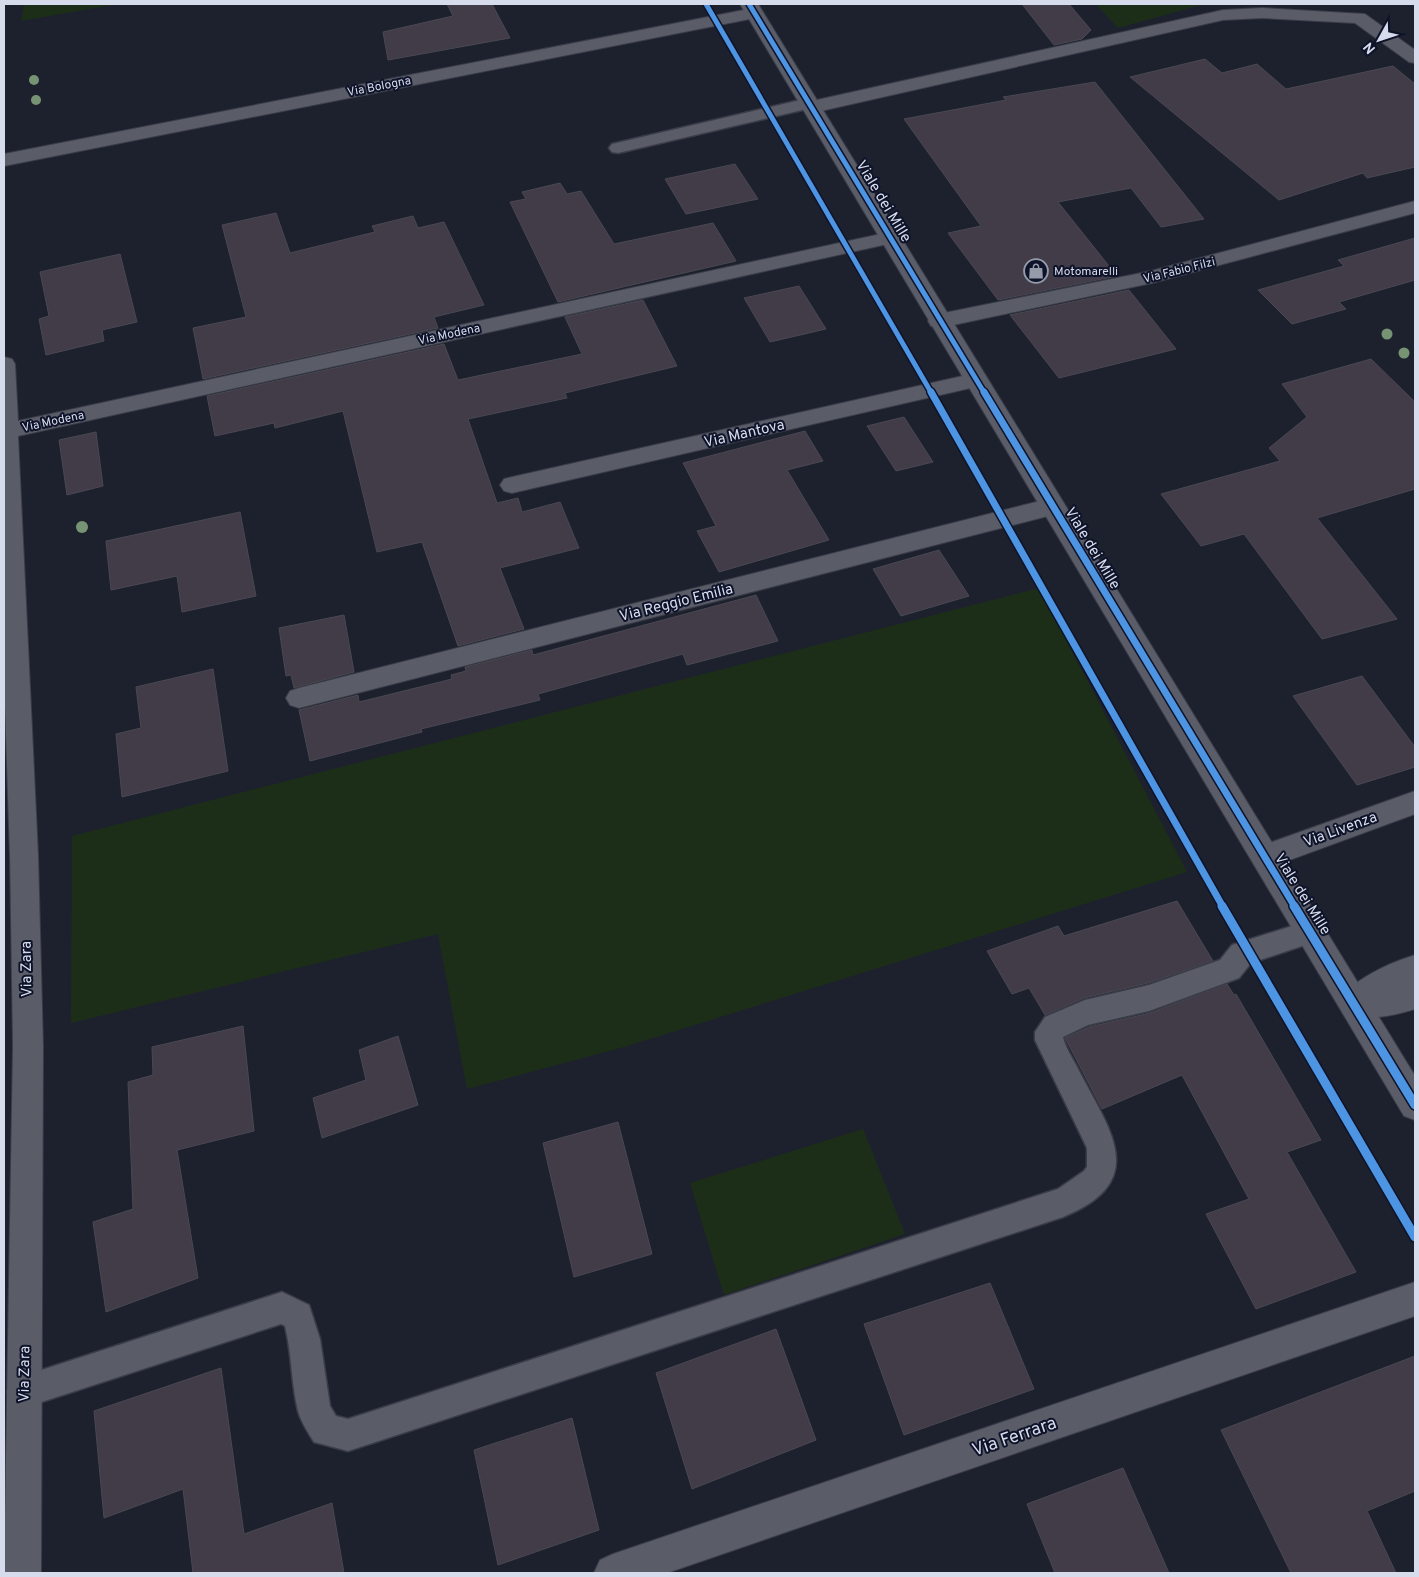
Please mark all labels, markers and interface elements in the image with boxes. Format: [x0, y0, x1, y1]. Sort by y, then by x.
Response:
north arrow [1354, 15, 1404, 65]
text: N [1360, 38, 1380, 57]
street label: Via Bologna [346, 73, 412, 101]
street label: Viale dei Mille [851, 157, 915, 246]
street label: Via Fabio Filzi [1142, 254, 1217, 288]
shop icon: Motomarelli [1023, 258, 1049, 284]
place label: Motomarelli [1054, 264, 1118, 280]
street label: Via Modena [417, 321, 482, 349]
street label: Via Modena [21, 408, 86, 436]
street label: Via Mantova [702, 416, 786, 453]
street label: Viale dei Mille [1060, 504, 1124, 593]
street label: Via Reggio Emilia [618, 580, 735, 627]
street label: Via Livenza [1301, 808, 1380, 852]
street label: Viale dei Mille [1269, 850, 1334, 939]
street label: Via Zara [18, 941, 37, 997]
street label: Via Zara [16, 1346, 35, 1402]
street label: Via Ferrara [969, 1412, 1060, 1463]

